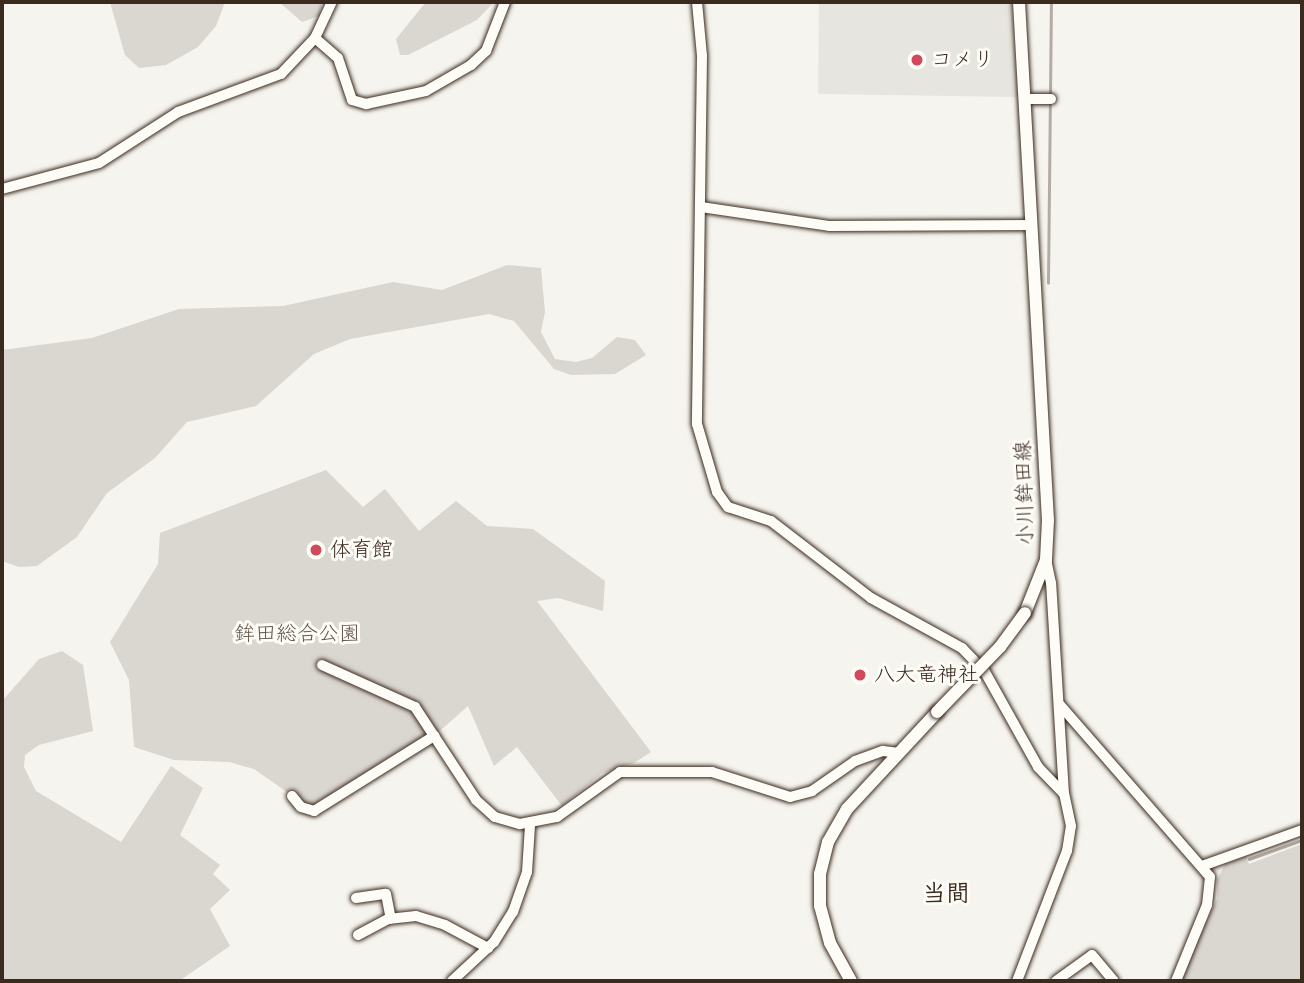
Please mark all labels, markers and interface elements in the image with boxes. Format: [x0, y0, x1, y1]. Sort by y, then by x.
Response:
place label: コメリ [931, 47, 994, 73]
marker: コメリ [909, 52, 925, 68]
street label: 小川鉾田線 [1011, 440, 1039, 546]
place label: 体育館 [330, 537, 393, 563]
marker: 体育館 [308, 542, 324, 558]
park label: 鉾田総合公園 [234, 621, 360, 647]
place label: 八大竜神社 [874, 662, 979, 688]
marker: 八大竜神社 [852, 667, 868, 683]
district label: 当間 [922, 880, 970, 908]

